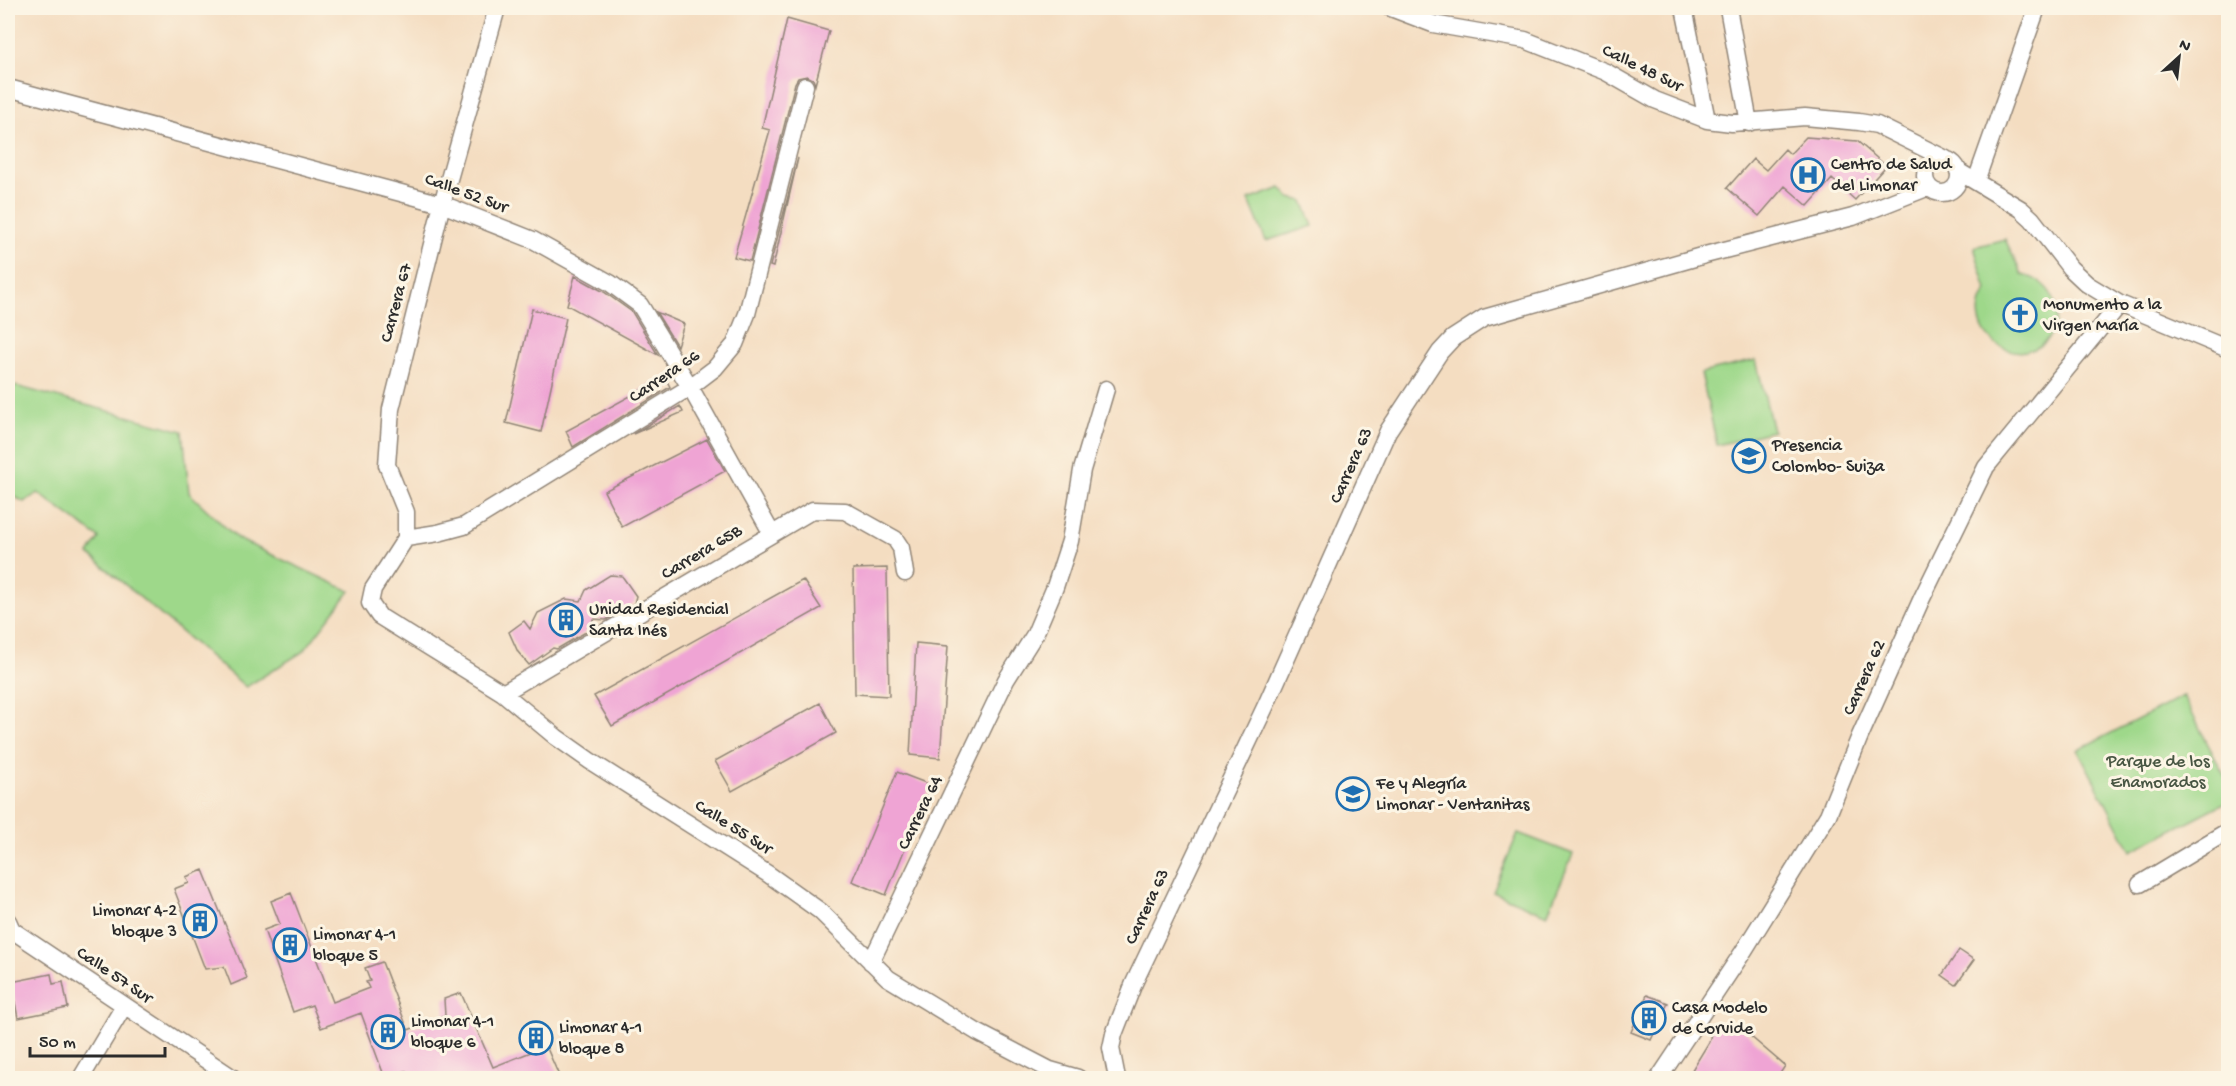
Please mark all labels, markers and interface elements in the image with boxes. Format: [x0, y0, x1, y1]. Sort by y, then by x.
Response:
north arrow [2149, 27, 2209, 87]
text: N [2175, 36, 2194, 58]
street label: Calle 48 Sur [1598, 40, 1687, 98]
place label: Centro de Salud del Limonar [1831, 155, 1953, 197]
hospital icon: Centro de Salud del Limonar [1790, 157, 1826, 193]
street label: Calle 52 Sur [422, 169, 512, 219]
street label: Carrera 67 [376, 261, 418, 345]
place label: Monumento a la Virgen María [2042, 295, 2163, 337]
church icon: Monumento a la Virgen María [2002, 297, 2038, 333]
street label: Carrera 66 [626, 345, 705, 408]
street label: Carrera 63 [1326, 425, 1378, 507]
place label: Presencia Colombo- Suiza [1771, 436, 1886, 478]
school or university icon: Presencia Colombo- Suiza [1731, 438, 1767, 474]
street label: Carrera 65B [658, 520, 747, 585]
place label: Unidad Residencial Santa Inés [589, 600, 729, 642]
building icon: Unidad Residencial Santa Inés [548, 602, 584, 638]
street label: Carrera 62 [1839, 637, 1891, 719]
park label: Parque de los Enamorados [2105, 752, 2211, 794]
street label: Carrera 64 [894, 772, 948, 854]
place label: Fe y Alegría Limonar - Ventanitas [1375, 774, 1531, 816]
school or university icon: Fe y Alegría Limonar - Ventanitas [1335, 776, 1371, 812]
street label: Calle 55 Sur [690, 796, 777, 861]
street label: Carrera 63 [1121, 866, 1175, 948]
place label: Limonar 4-2 bloque 3 [92, 901, 177, 943]
building icon: Limonar 4-2 bloque 3 [182, 903, 218, 939]
place label: Limonar 4-1 bloque 5 [313, 925, 396, 967]
building icon: Limonar 4-1 bloque 5 [272, 927, 308, 963]
street label: Calle 57 Sur [72, 943, 157, 1010]
place label: Casa Modelo de Corvide [1672, 998, 1768, 1040]
building icon: Casa Modelo de Corvide [1631, 1000, 1667, 1036]
place label: Limonar 4-1 bloque 6 [411, 1012, 494, 1054]
building icon: Limonar 4-1 bloque 6 [370, 1014, 406, 1050]
place label: Limonar 4-1 bloque 8 [559, 1018, 642, 1060]
scale bar [30, 1020, 165, 1058]
building icon: Limonar 4-1 bloque 8 [518, 1020, 554, 1056]
text: 50 m [39, 1033, 76, 1054]

